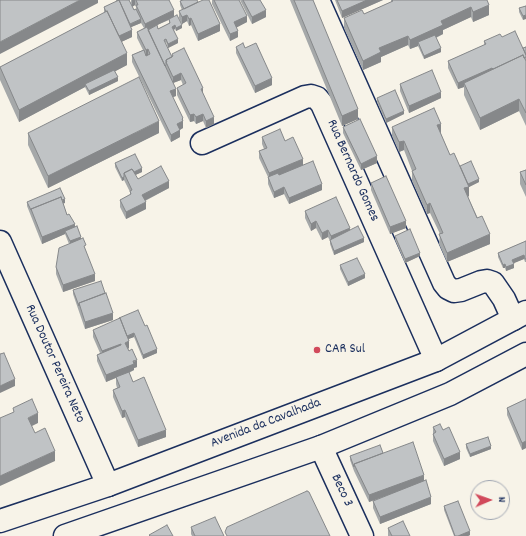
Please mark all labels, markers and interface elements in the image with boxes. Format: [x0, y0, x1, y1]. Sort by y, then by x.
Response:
street label: Rua Bernardo Gomes [322, 117, 382, 225]
street label: Rua Doutor Pereira Neto [20, 302, 88, 426]
place label: CAR Sul [325, 342, 365, 358]
marker: CAR Sul [312, 345, 322, 355]
street label: Avenida da Cavalhada [209, 395, 323, 453]
street label: Beco 3 [326, 472, 356, 510]
north arrow [470, 480, 510, 520]
text: N [493, 497, 509, 503]

